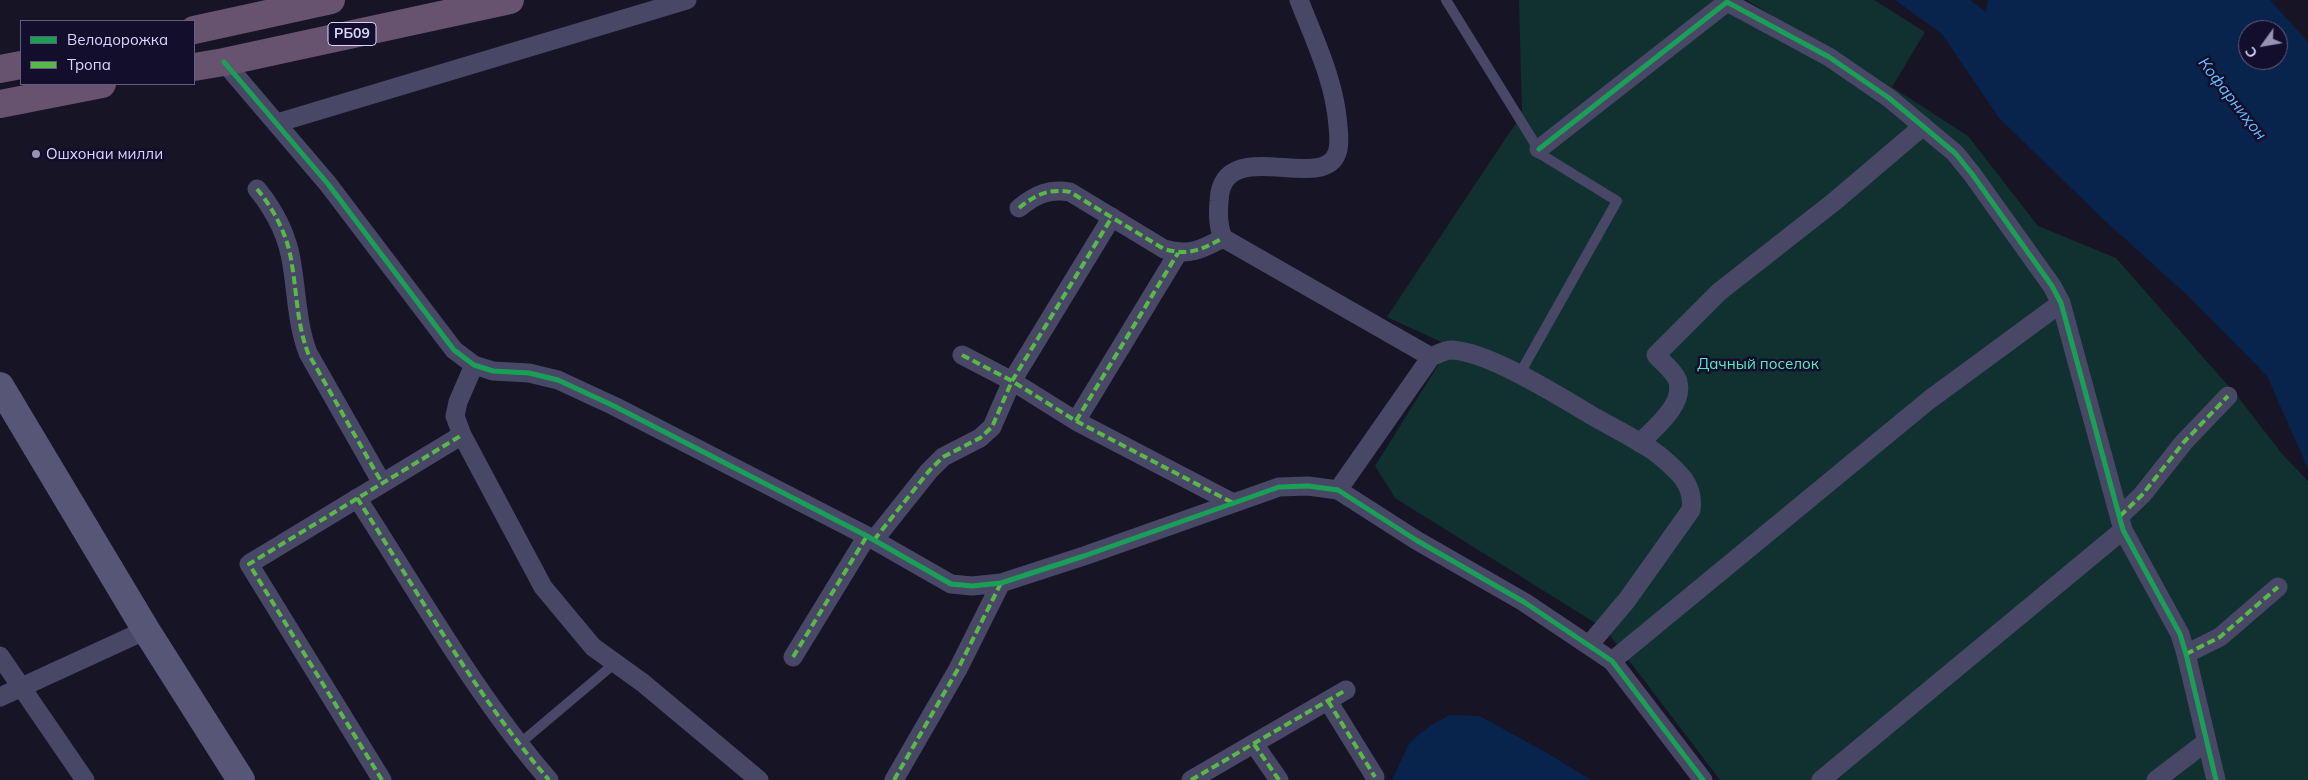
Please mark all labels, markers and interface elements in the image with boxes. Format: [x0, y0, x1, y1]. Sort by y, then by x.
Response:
legend [20, 20, 195, 85]
north arrow [2238, 20, 2288, 70]
road number: РБ09 [328, 22, 376, 46]
text: Велодорожка [67, 30, 168, 49]
text: С [2241, 44, 2261, 61]
water label: Кофарниҳон [2194, 54, 2270, 144]
text: Тропа [67, 55, 111, 74]
place label: Ошхонаи милли [46, 145, 163, 163]
marker: Ошхонаи милли [30, 148, 42, 160]
park label: Дачный поселок [1697, 355, 1819, 373]

